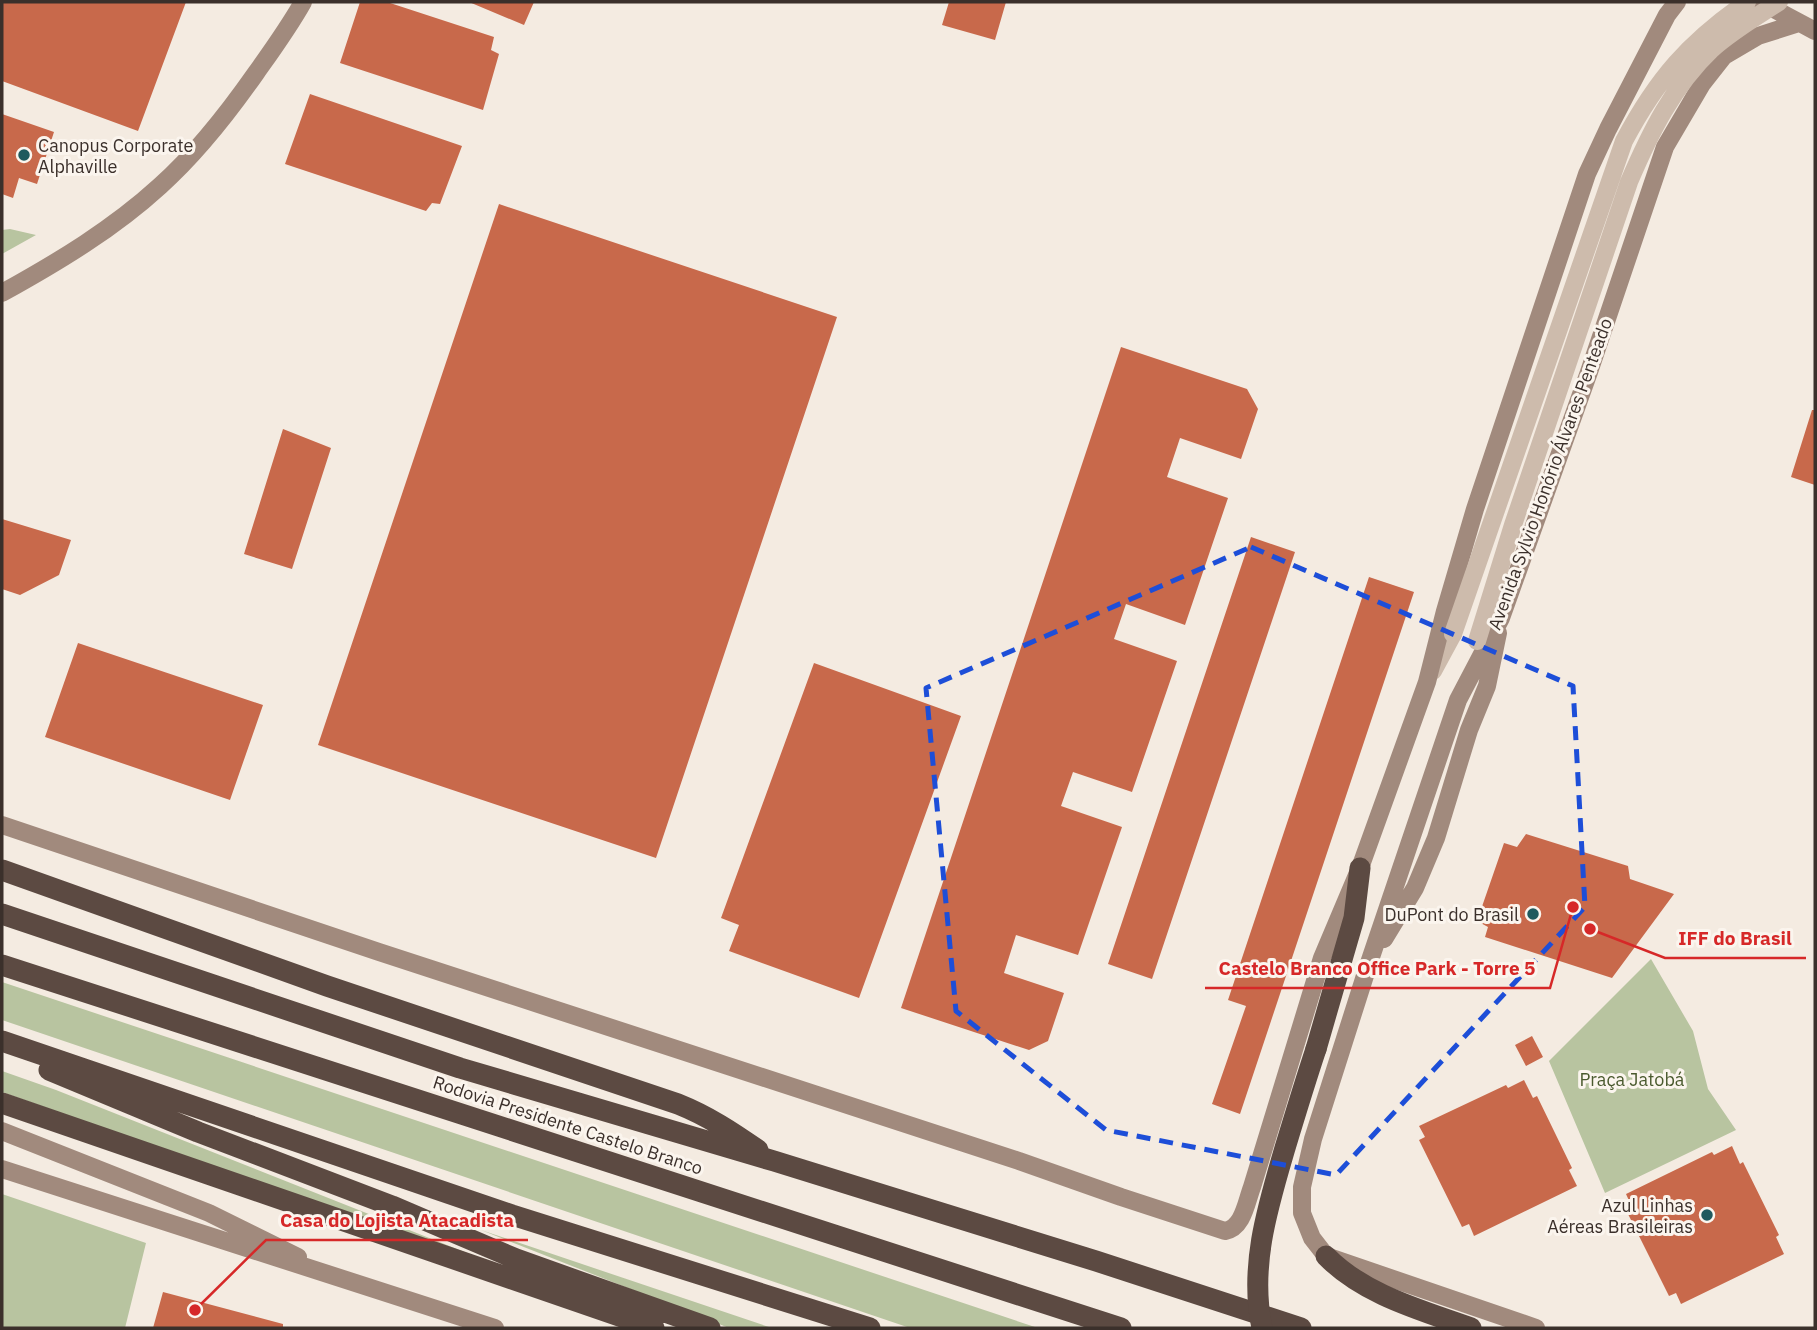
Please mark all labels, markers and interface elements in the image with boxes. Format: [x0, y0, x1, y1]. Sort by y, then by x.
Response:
place label: Canopus Corporate Alphaville [38, 134, 194, 178]
marker: Canopus Corporate Alphaville [16, 147, 32, 163]
street label: Avenida Sylvio Honório Álvares Penteado [1483, 315, 1617, 633]
place label: DuPont do Brasil [1384, 903, 1519, 926]
marker: DuPont do Brasil [1525, 906, 1541, 922]
callout: IFF do Brasil [1665, 918, 1806, 958]
text: IFF do Brasil [1678, 926, 1792, 950]
callout: Castelo Branco Office Park - Torre 5 [1205, 948, 1550, 988]
text: Castelo Branco Office Park - Torre 5 [1219, 956, 1535, 980]
park label: Praça Jatobá [1580, 1068, 1685, 1091]
street label: Rodovia Presidente Castelo Branco [430, 1070, 706, 1180]
place label: Azul Linhas Aéreas Brasileiras [1547, 1194, 1693, 1238]
callout: Casa do Lojista Atacadista [266, 1200, 528, 1240]
marker: Azul Linhas Aéreas Brasileiras [1699, 1207, 1715, 1223]
text: Casa do Lojista Atacadista [280, 1208, 514, 1232]

